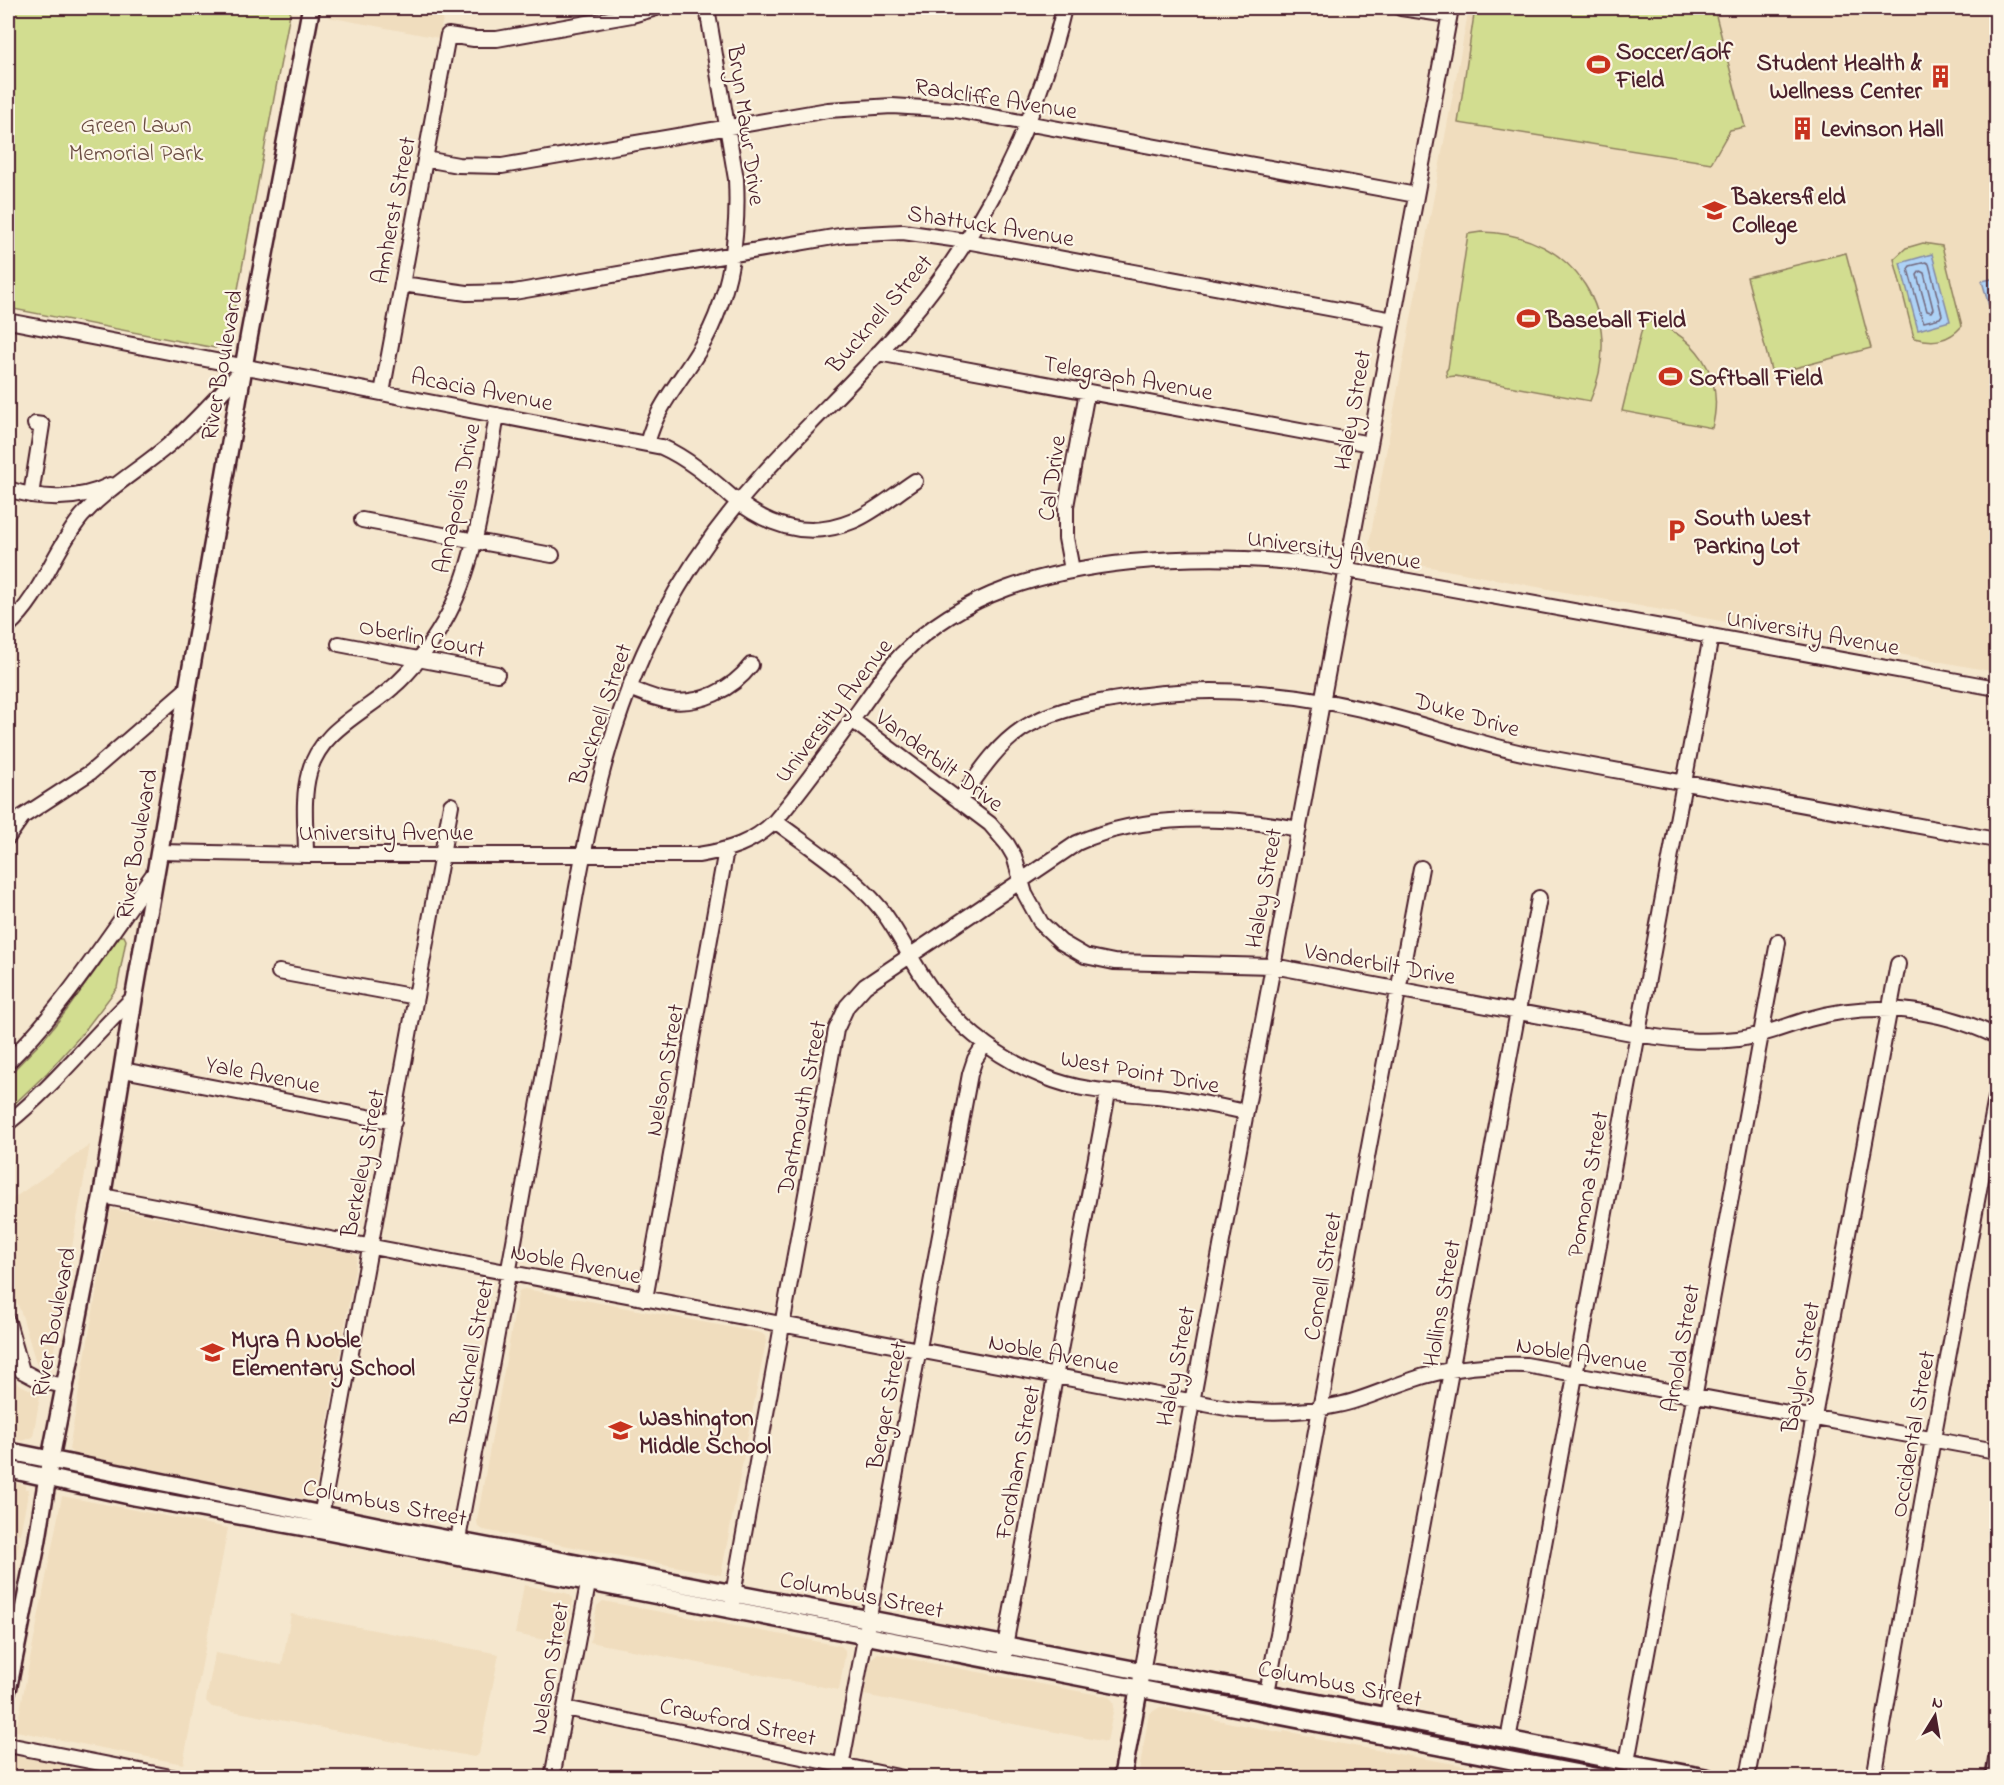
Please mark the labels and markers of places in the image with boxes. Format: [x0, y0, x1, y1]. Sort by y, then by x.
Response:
place label: Soccer/Golf Field [1615, 36, 1734, 99]
place label: Student Health & Wellness Center [1757, 47, 1923, 110]
sports icon: Soccer/Golf Field [1585, 52, 1611, 78]
building icon: Student Health & Wellness Center [1927, 63, 1953, 89]
place label: Levinson Hall [1821, 113, 1944, 148]
building icon: Levinson Hall [1790, 115, 1816, 141]
place label: Bakersfield College [1731, 181, 1846, 245]
school or university icon: Bakersfield College [1701, 197, 1727, 223]
place label: Baseball Field [1545, 304, 1686, 339]
sports icon: Baseball Field [1515, 306, 1541, 332]
place label: Softball Field [1689, 362, 1823, 397]
sports icon: Softball Field [1658, 364, 1684, 390]
place label: South West Parking Lot [1694, 502, 1812, 566]
parking icon: South West Parking Lot [1663, 518, 1689, 544]
place label: Myra A Noble Elementary School [231, 1324, 415, 1388]
school or university icon: Myra A Noble Elementary School [200, 1340, 226, 1366]
place label: Washington Middle School [639, 1402, 771, 1465]
school or university icon: Washington Middle School [608, 1418, 634, 1444]

